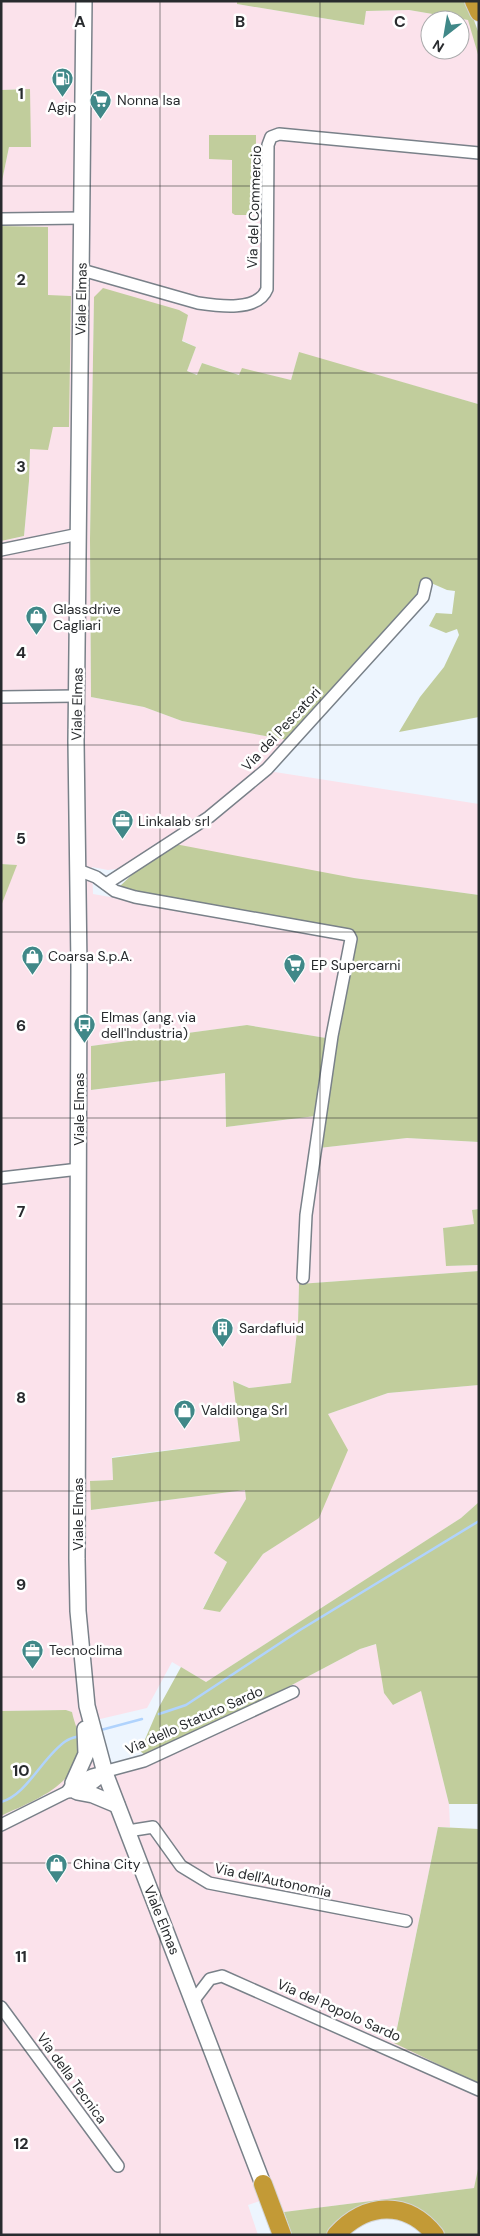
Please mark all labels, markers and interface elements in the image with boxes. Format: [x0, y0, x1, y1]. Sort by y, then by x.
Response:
north arrow [420, 10, 470, 60]
text: A [74, 11, 86, 32]
text: B [235, 11, 245, 32]
text: C [394, 11, 406, 32]
text: N [429, 36, 447, 56]
fuel station icon: Agip [50, 67, 74, 98]
text: 1 [18, 83, 24, 104]
supermarket icon: Nonna Isa [89, 88, 113, 119]
place label: Nonna Isa [117, 91, 180, 109]
place label: Agip [47, 98, 77, 116]
street label: Via del Commercio [243, 145, 265, 269]
street label: Viale Elmas [71, 262, 91, 336]
text: 2 [16, 269, 26, 290]
text: 3 [16, 456, 26, 477]
place label: Glassdrive Cagliari [53, 600, 121, 634]
shop icon: Glassdrive Cagliari [25, 605, 49, 636]
text: 4 [16, 642, 26, 663]
street label: Viale Elmas [67, 667, 87, 741]
street label: Via dei Pescatori [238, 683, 324, 775]
office icon: Linkalab srl [110, 809, 134, 840]
place label: Linkalab srl [138, 812, 210, 830]
text: 5 [16, 828, 26, 849]
shop icon: Coarsa S.p.A. [20, 944, 44, 975]
place label: Coarsa S.p.A. [48, 947, 132, 965]
supermarket icon: EP Supercarni [283, 953, 307, 984]
place label: EP Supercarni [311, 956, 401, 974]
place label: Elmas (ang. via dell'Industria) [101, 1008, 196, 1042]
bus stop icon: Elmas (ang. via dell'Industria) [73, 1013, 97, 1044]
text: 6 [16, 1015, 26, 1036]
street label: Viale Elmas [70, 1072, 88, 1146]
text: 7 [17, 1201, 26, 1222]
building icon: Sardafluid [211, 1316, 235, 1347]
place label: Sardafluid [239, 1319, 304, 1337]
text: 8 [16, 1387, 26, 1408]
shop icon: Valdilonga Srl [173, 1398, 197, 1429]
place label: Valdilonga Srl [201, 1401, 288, 1419]
street label: Viale Elmas [69, 1477, 87, 1551]
text: 9 [16, 1574, 26, 1595]
office icon: Tecnoclima [21, 1638, 45, 1669]
place label: Tecnoclima [49, 1641, 122, 1659]
street label: Via dello Statuto Sardo [122, 1682, 266, 1758]
text: 10 [12, 1760, 30, 1781]
shop icon: China City [45, 1852, 69, 1883]
place label: China City [73, 1855, 141, 1873]
street label: Via dell'Autonomia [213, 1859, 333, 1901]
street label: Viale Elmas [140, 1883, 184, 1957]
text: 11 [15, 1946, 27, 1967]
street label: Via del Popolo Sardo [274, 1975, 404, 2045]
street label: Via della Tecnica [33, 2029, 111, 2127]
text: 12 [13, 2133, 29, 2154]

